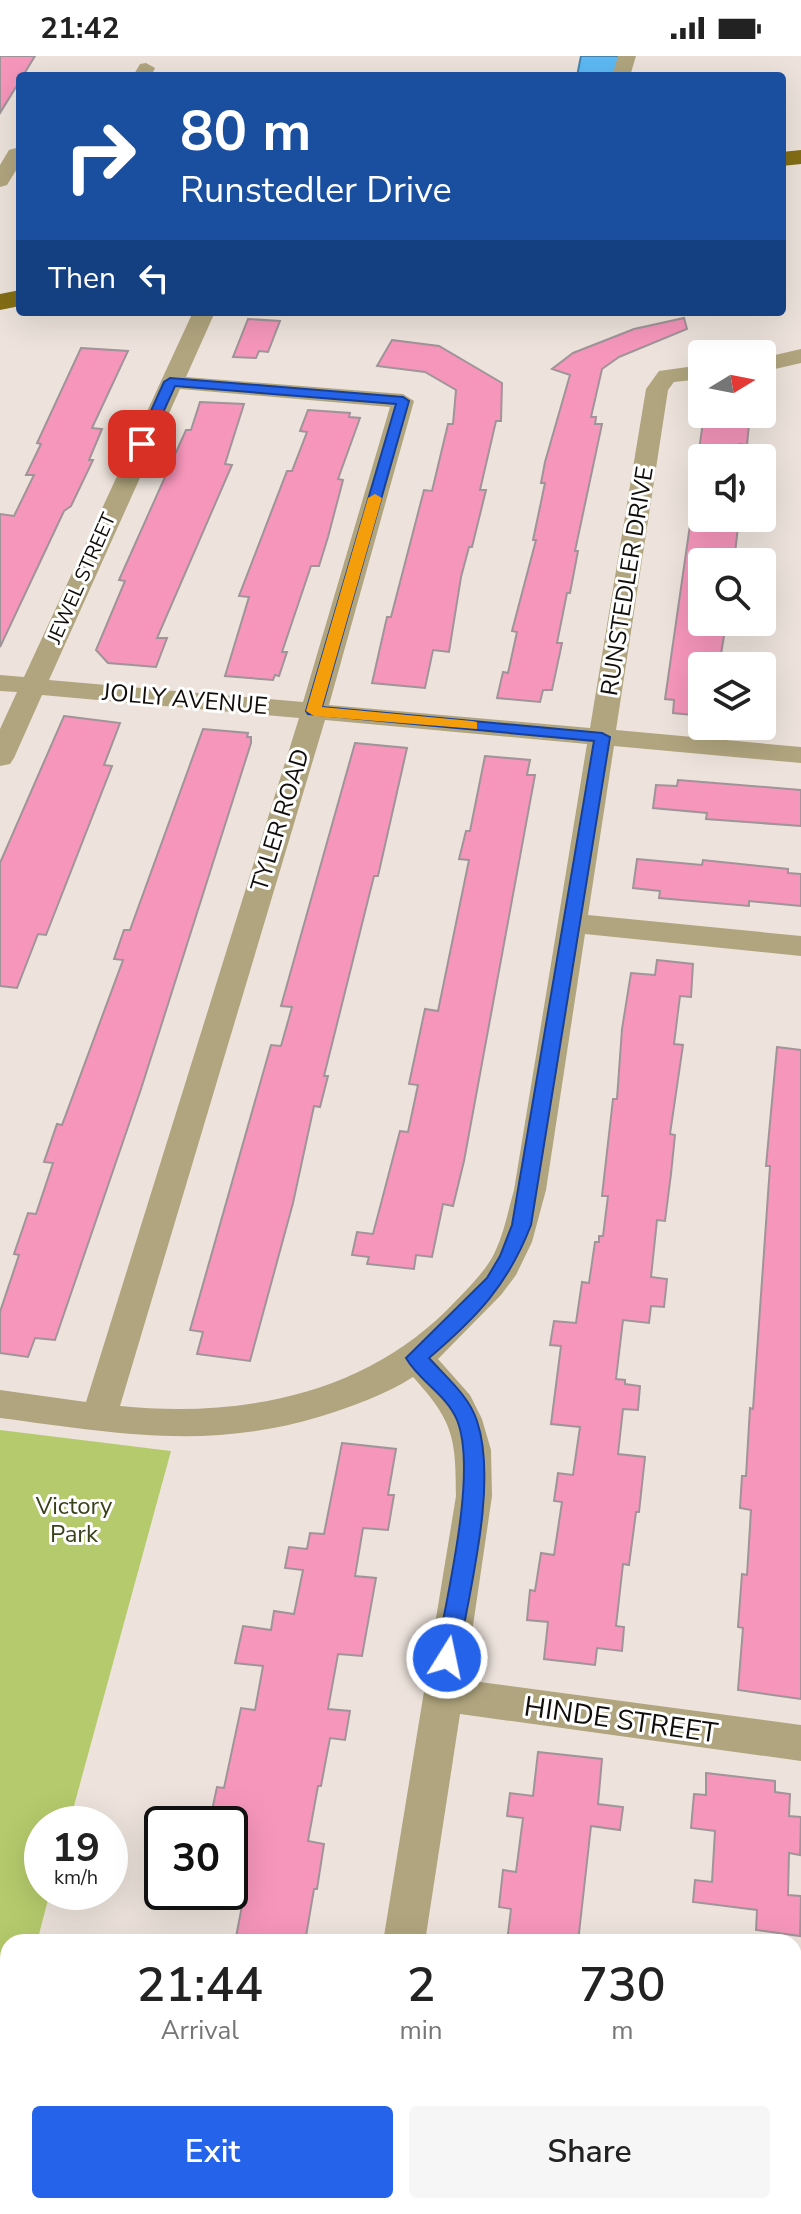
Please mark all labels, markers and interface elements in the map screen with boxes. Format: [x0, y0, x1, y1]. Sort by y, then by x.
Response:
text: 21:42 [40, 8, 119, 49]
text: 80 m [180, 93, 311, 170]
icon: right [48, 104, 152, 208]
text: Runstedler Drive [180, 166, 452, 215]
icon: left [132, 256, 176, 300]
text: Then [48, 258, 116, 299]
north arrow [688, 340, 776, 428]
map controls [688, 340, 776, 740]
pin [108, 410, 176, 478]
icon: arrive [120, 422, 164, 466]
button: sound [688, 444, 776, 532]
street label: RUNSTEDLER DRIVE [593, 464, 661, 698]
street label: JEWEL STREET [40, 509, 122, 649]
button: search [688, 548, 776, 636]
button: layers [688, 652, 776, 740]
street label: JOLLY AVENUE [100, 676, 269, 722]
street label: TYLER ROAD [243, 745, 317, 895]
park label: Victory Park [35, 1490, 113, 1550]
position arrow [405, 1616, 489, 1700]
street label: HINDE STREET [522, 1688, 720, 1752]
speed limit sign: 30 [144, 1806, 248, 1910]
text: 19 [52, 1821, 100, 1875]
text: km/h [54, 1864, 98, 1891]
text: 21:44 [136, 1952, 263, 2018]
text: 2 [407, 1952, 435, 2018]
text: 730 [579, 1952, 666, 2018]
text: Arrival [161, 2013, 239, 2048]
text: min [400, 2013, 443, 2048]
text: m [611, 2013, 633, 2048]
button: Exit [32, 2106, 393, 2198]
button: Share [409, 2106, 770, 2198]

